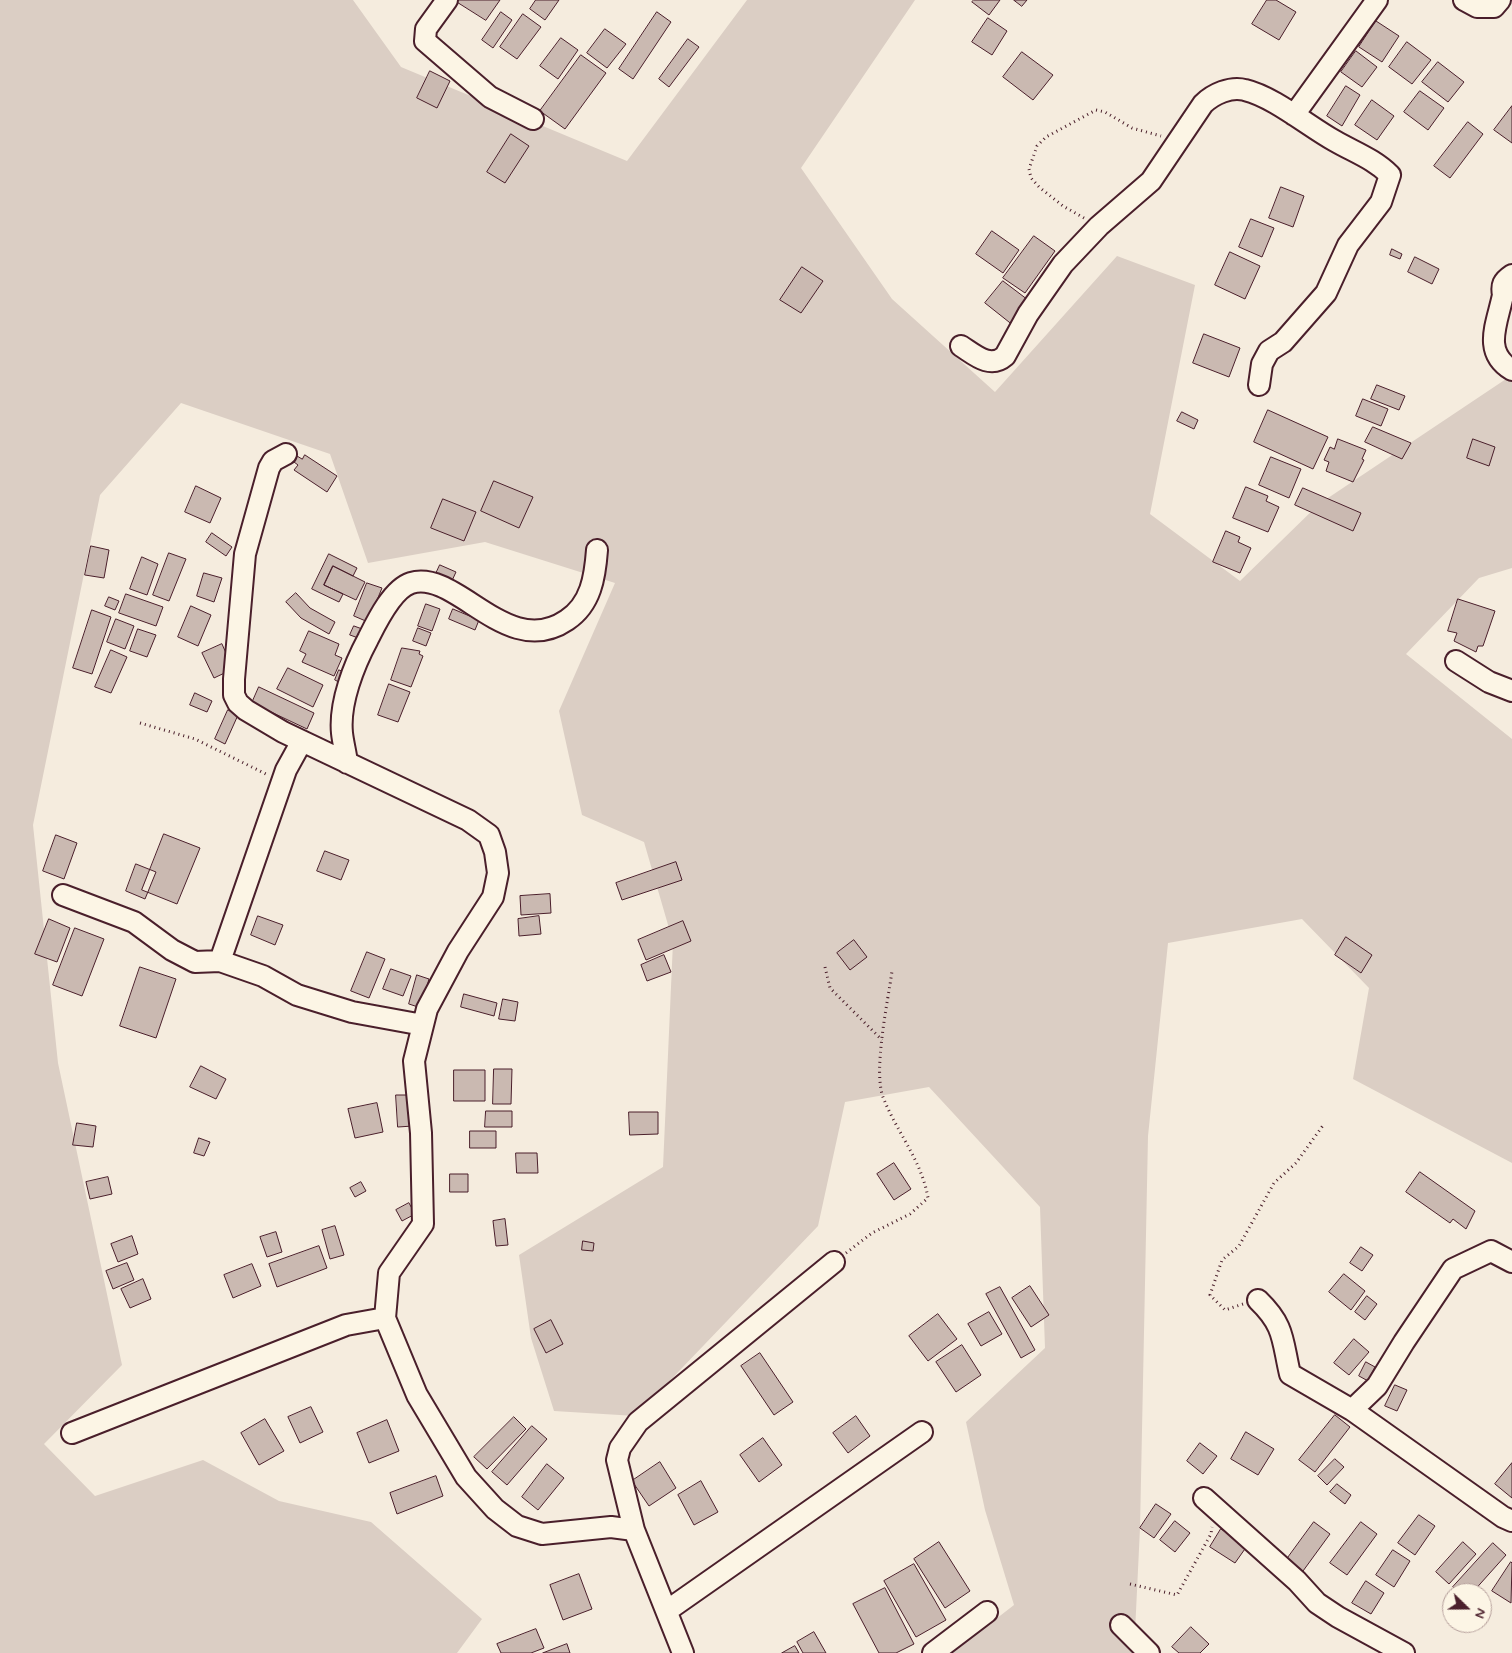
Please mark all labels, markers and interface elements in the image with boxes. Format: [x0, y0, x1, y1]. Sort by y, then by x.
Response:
north arrow [1442, 1583, 1492, 1633]
text: N [1470, 1606, 1490, 1621]

